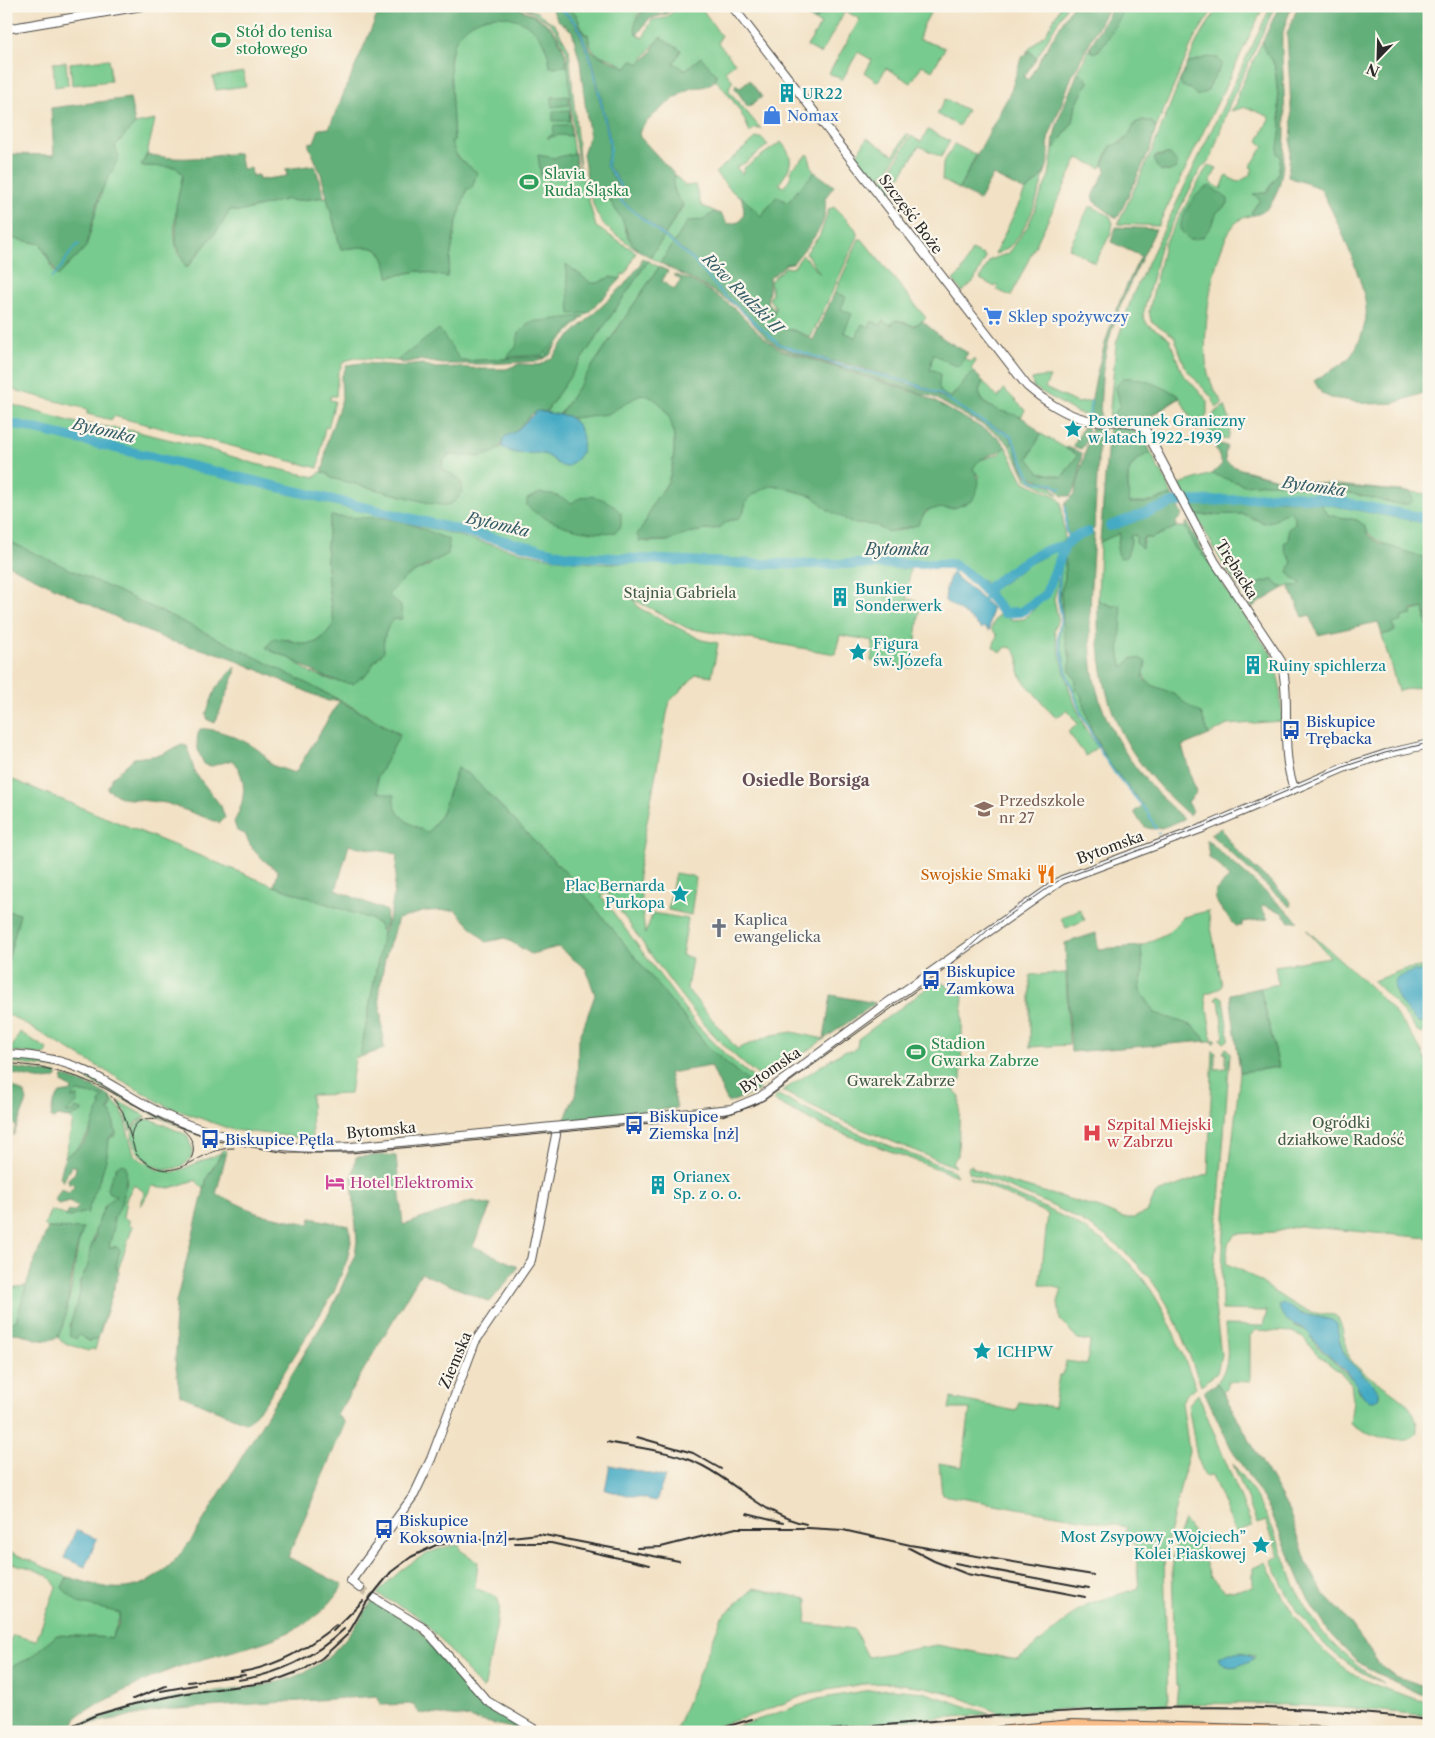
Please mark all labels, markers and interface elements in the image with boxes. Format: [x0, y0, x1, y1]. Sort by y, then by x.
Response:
place label: Stół do tenisa stołowego [236, 22, 333, 58]
sports icon: Stół do tenisa stołowego [210, 29, 232, 51]
north arrow [1352, 32, 1402, 82]
text: N [1364, 59, 1382, 81]
building icon: UR22 [776, 82, 798, 104]
place label: UR22 [802, 84, 843, 103]
shop icon: Nomax [761, 104, 783, 126]
place label: Nomax [787, 106, 839, 125]
place label: Slavia Ruda Śląska [544, 164, 629, 200]
street label: Szczęść Boże [875, 170, 947, 258]
sports icon: Slavia Ruda Śląska [518, 171, 540, 193]
water label: Rów Rudzki II [697, 247, 789, 339]
supermarket icon: Sklep spożywczy [982, 305, 1004, 327]
place label: Sklep spożywczy [1008, 307, 1129, 326]
place label: Posterunek Graniczny w latach 1922-1939 [1087, 411, 1246, 447]
water label: Bytomka [69, 413, 138, 447]
place icon: Posterunek Graniczny w latach 1922-1939 [1062, 418, 1084, 440]
water label: Bytomka [1279, 471, 1348, 500]
water label: Bytomka [463, 507, 532, 541]
street label: Trębacka [1211, 536, 1263, 602]
water label: Bytomka [863, 539, 929, 559]
place label: Bunkier Sonderwerk [855, 579, 943, 615]
park label: Stajnia Gabriela [624, 583, 737, 602]
building icon: Bunkier Sonderwerk [829, 586, 851, 608]
place label: Figura św. Józefa [873, 634, 943, 670]
place icon: Figura św. Józefa [847, 641, 869, 663]
building icon: Ruiny spichlerza [1242, 654, 1264, 676]
place label: Ruiny spichlerza [1268, 656, 1386, 675]
place label: Biskupice Trębacka [1306, 712, 1376, 748]
bus stop icon: Biskupice Trębacka [1280, 719, 1302, 741]
district label: Osiedle Borsiga [742, 770, 871, 790]
place label: Przedszkole nr 27 [999, 791, 1085, 827]
school or university icon: Przedszkole nr 27 [973, 798, 995, 820]
street label: Bytomska [1074, 826, 1146, 868]
restaurant icon: Swojskie Smaki [1035, 863, 1057, 885]
place label: Swojskie Smaki [920, 865, 1031, 884]
place label: Plac Bernarda Purkopa [565, 876, 665, 912]
place icon: Plac Bernarda Purkopa [669, 883, 691, 905]
place label: Kaplica ewangelicka [734, 910, 821, 946]
church icon: Kaplica ewangelicka [708, 917, 730, 939]
place label: Biskupice Zamkowa [946, 962, 1016, 998]
bus stop icon: Biskupice Zamkowa [920, 969, 942, 991]
place label: Stadion Gwarka Zabrze [931, 1034, 1039, 1070]
sports icon: Stadion Gwarka Zabrze [905, 1041, 927, 1063]
street label: Bytomska [736, 1043, 804, 1097]
park label: Gwarek Zabrze [847, 1071, 955, 1090]
place label: Biskupice Ziemska [nż] [649, 1107, 739, 1143]
park label: Ogródki działkowe Radość [1278, 1113, 1404, 1149]
bus stop icon: Biskupice Ziemska [nż] [623, 1114, 645, 1136]
place label: Szpital Miejski w Zabrzu [1106, 1115, 1212, 1151]
street label: Bytomska [345, 1117, 417, 1143]
hospital icon: Szpital Miejski w Zabrzu [1081, 1122, 1103, 1144]
bus stop icon: Biskupice Pętla [199, 1128, 221, 1150]
place label: Biskupice Pętla [225, 1130, 334, 1149]
place label: Orianex Sp. z o. o. [673, 1167, 741, 1203]
hotel icon: Hotel Elektromix [324, 1171, 346, 1193]
place label: Hotel Elektromix [350, 1173, 474, 1192]
building icon: Orianex Sp. z o. o. [647, 1174, 669, 1196]
street label: Ziemska [435, 1329, 475, 1391]
place icon: ICHPW [971, 1340, 993, 1362]
place label: ICHPW [997, 1342, 1054, 1361]
place label: Biskupice Koksownia [nż] [399, 1511, 508, 1547]
bus stop icon: Biskupice Koksownia [nż] [373, 1518, 395, 1540]
place label: Most Zsypowy „Wojciech” Kolei Piaskowej [1060, 1527, 1246, 1563]
place icon: Most Zsypowy „Wojciech” Kolei Piaskowej [1250, 1534, 1272, 1556]

